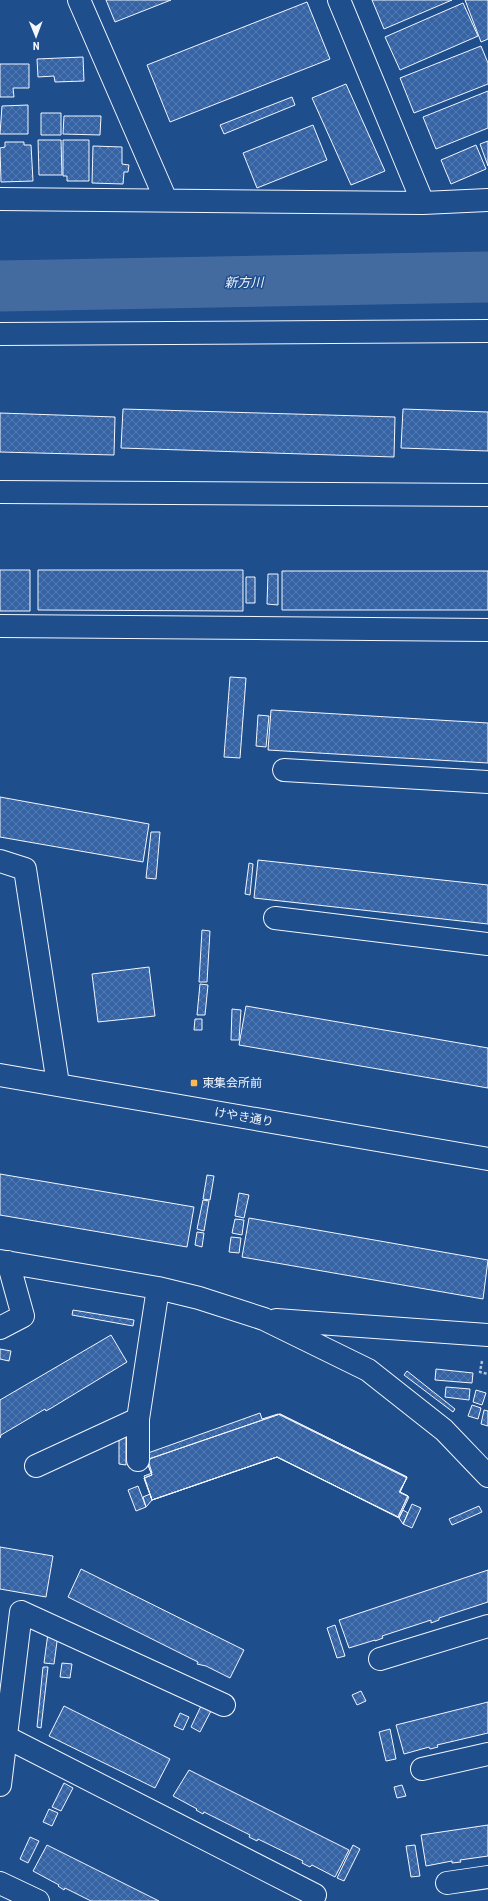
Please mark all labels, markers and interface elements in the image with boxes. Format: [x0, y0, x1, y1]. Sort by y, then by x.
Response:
north arrow [16, 16, 56, 56]
text: N [32, 39, 40, 52]
water label: 新方川 [224, 275, 266, 290]
place label: 東集会所前 [202, 1076, 262, 1090]
marker: 東集会所前 [189, 1078, 199, 1088]
street label: けやき通り [213, 1105, 275, 1129]

